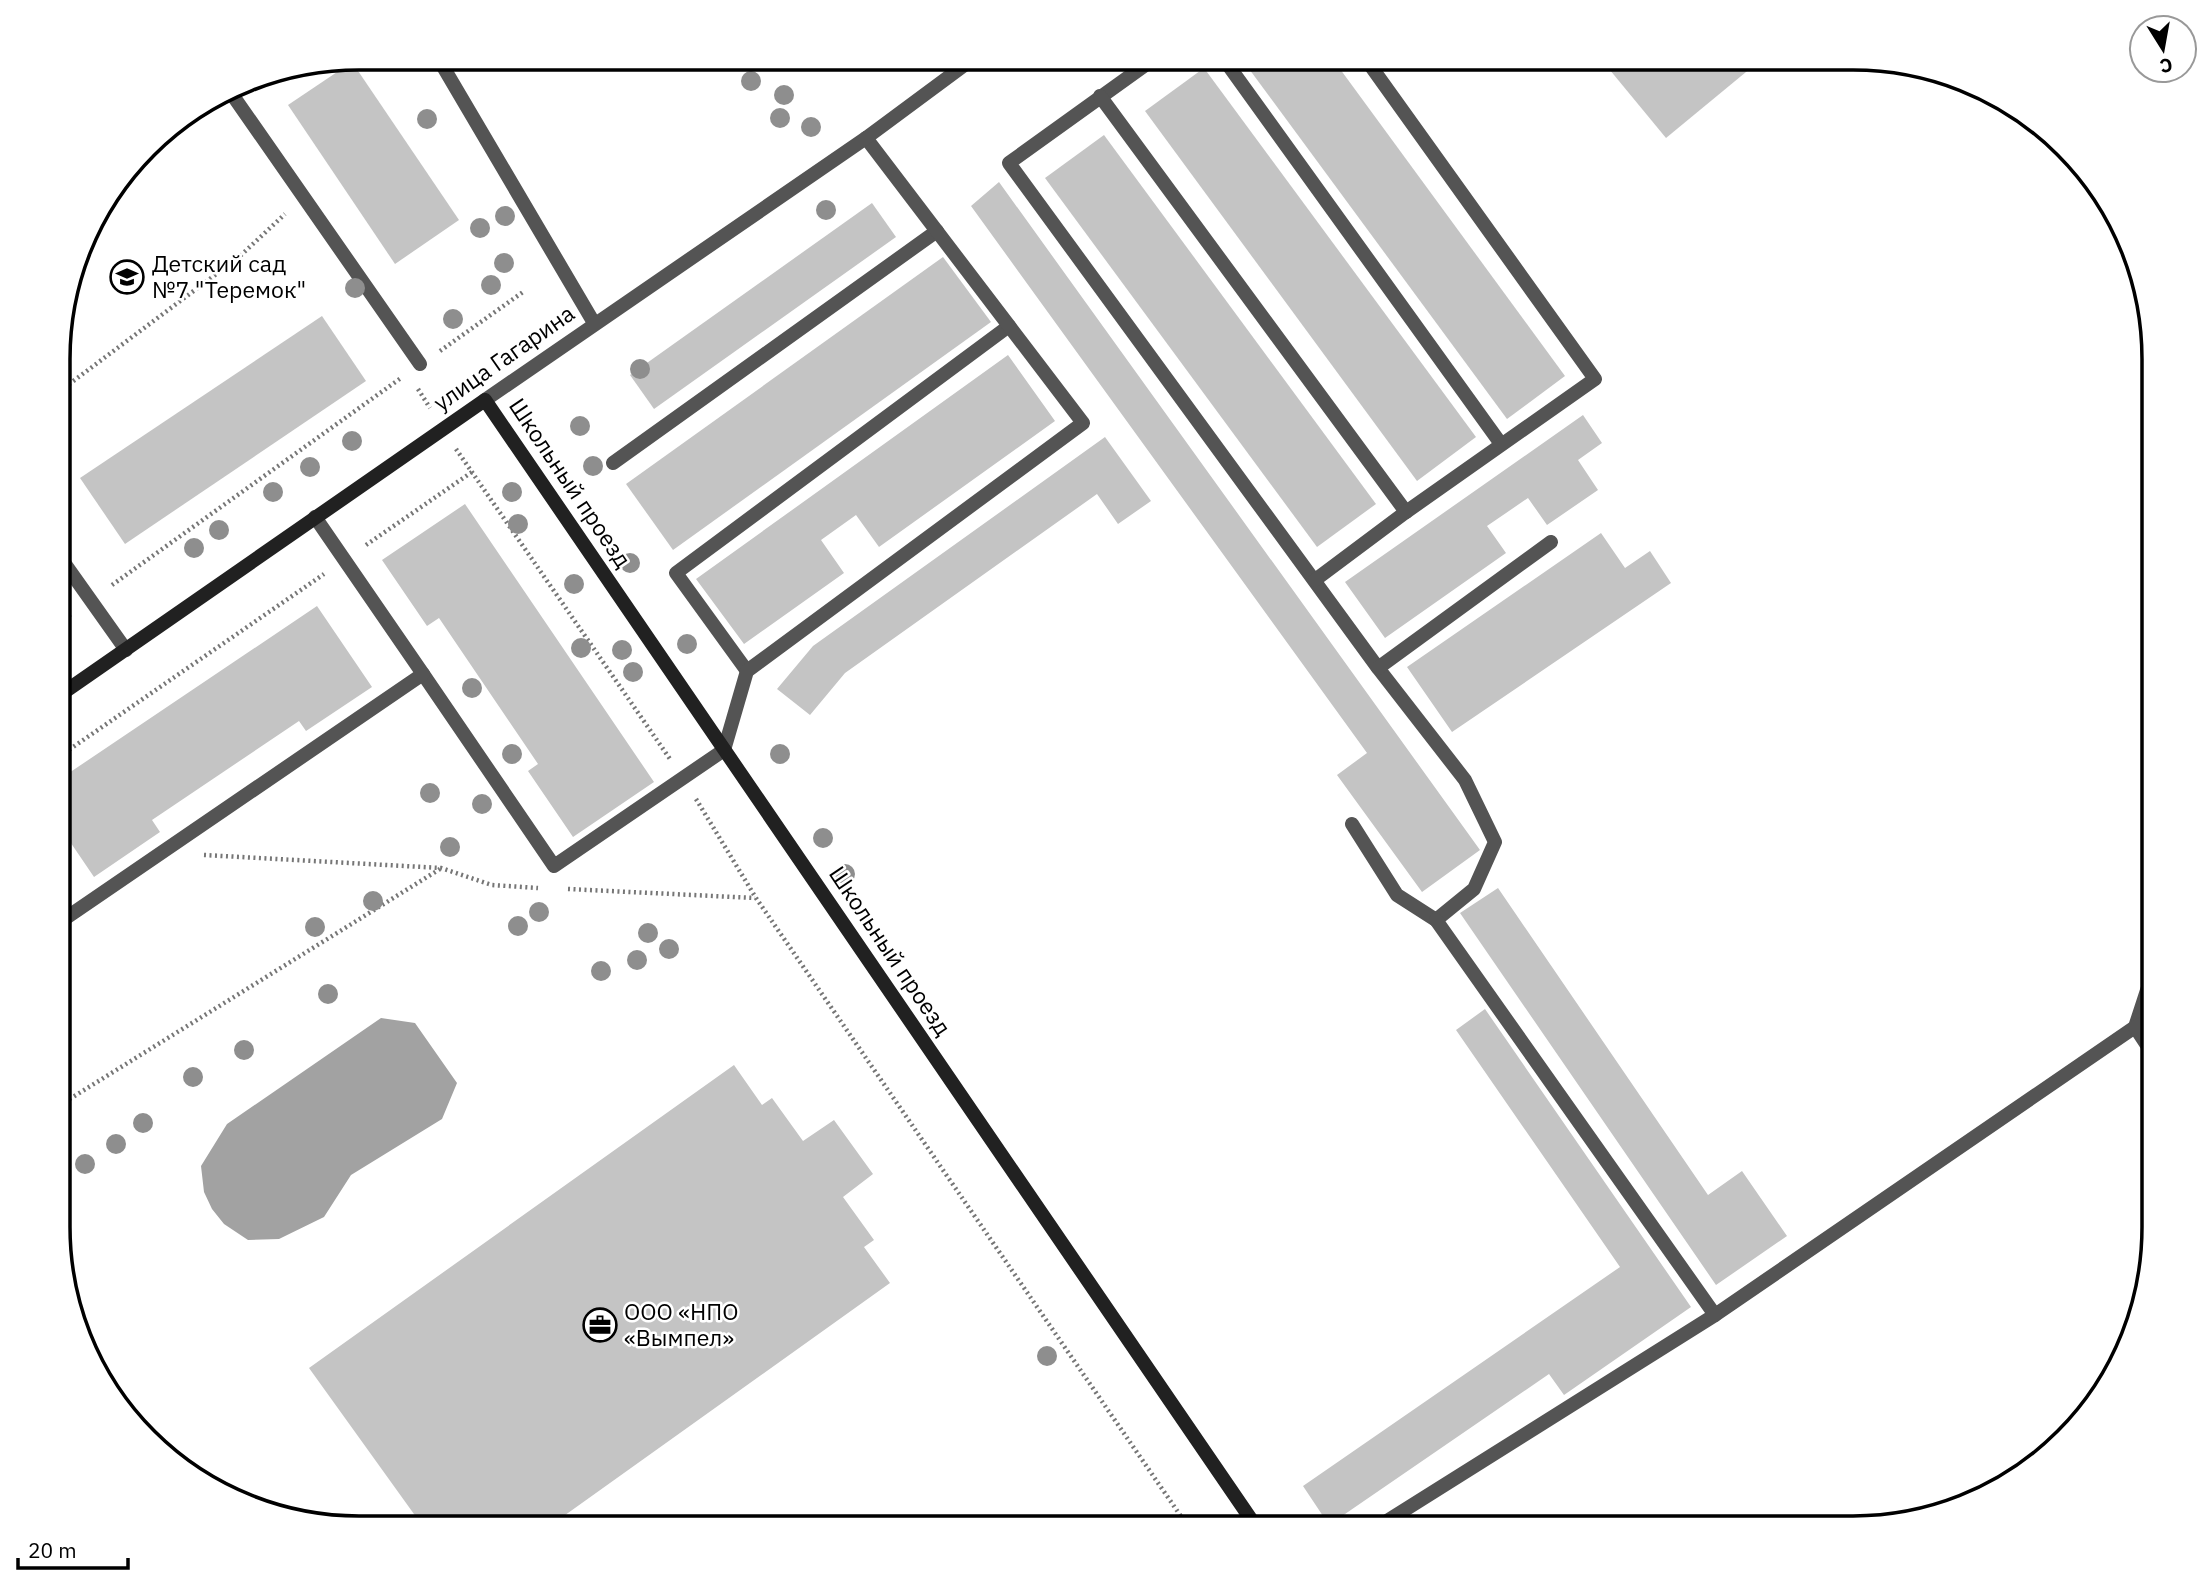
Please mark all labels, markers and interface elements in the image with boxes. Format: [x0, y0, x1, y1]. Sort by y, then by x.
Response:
north arrow [2128, 14, 2198, 84]
text: С [2158, 53, 2175, 79]
place label: Детский сад №7 "Теремок" [152, 248, 306, 304]
school or university icon: Детский сад №7 "Теремок" [108, 258, 146, 296]
street label: улица Гагарина [427, 297, 580, 417]
street label: Школьный проезд [503, 392, 639, 573]
street label: Школьный проезд [823, 860, 959, 1041]
place label: ООО «НПО «Вымпел» [624, 1296, 739, 1352]
office icon: ООО «НПО «Вымпел» [581, 1306, 619, 1344]
scale bar [18, 1526, 128, 1570]
text: 20 m [28, 1536, 77, 1564]

